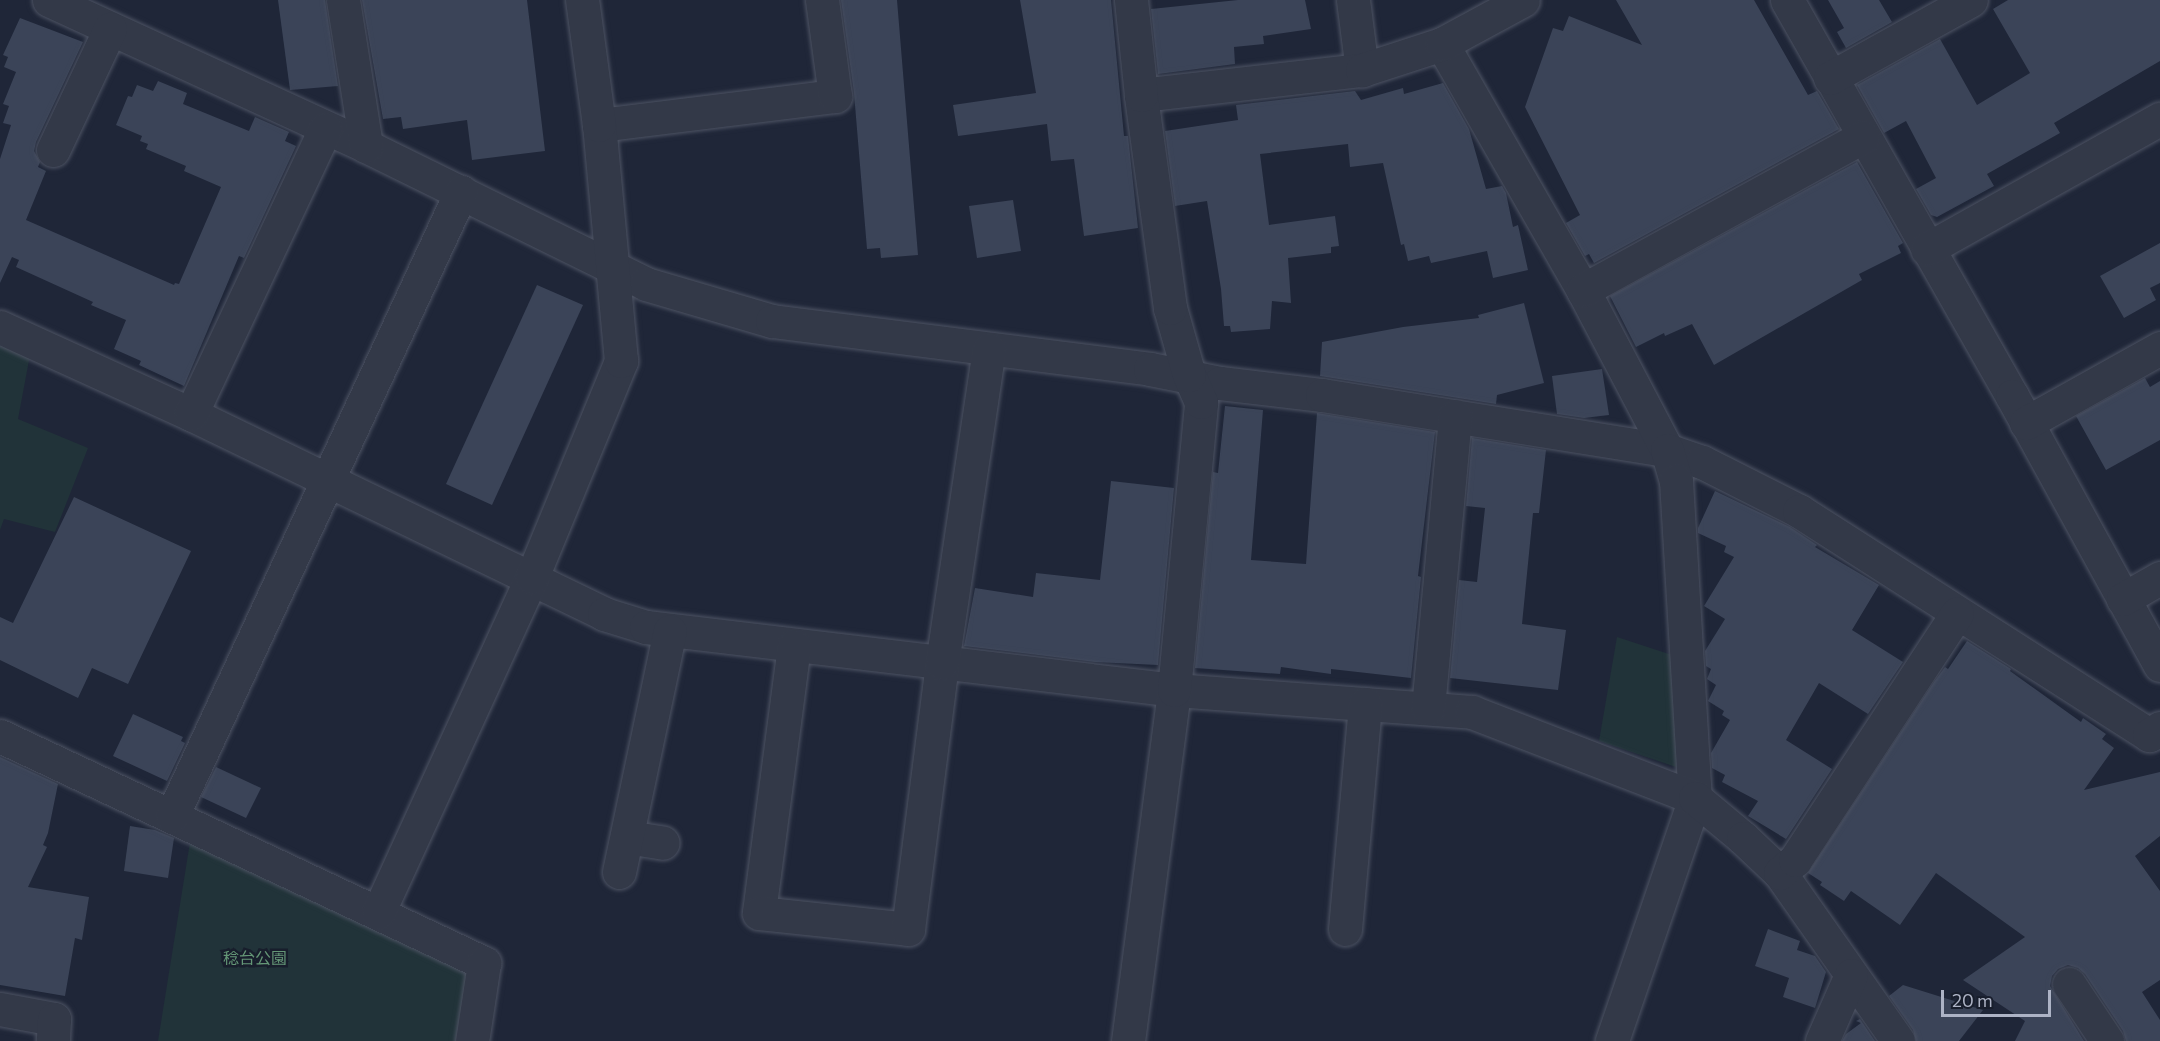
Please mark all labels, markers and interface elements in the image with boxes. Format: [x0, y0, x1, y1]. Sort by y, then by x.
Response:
park label: 稔台公園 [223, 948, 287, 968]
scale bar [1944, 978, 2054, 1016]
text: 20 m [1952, 989, 1993, 1011]

